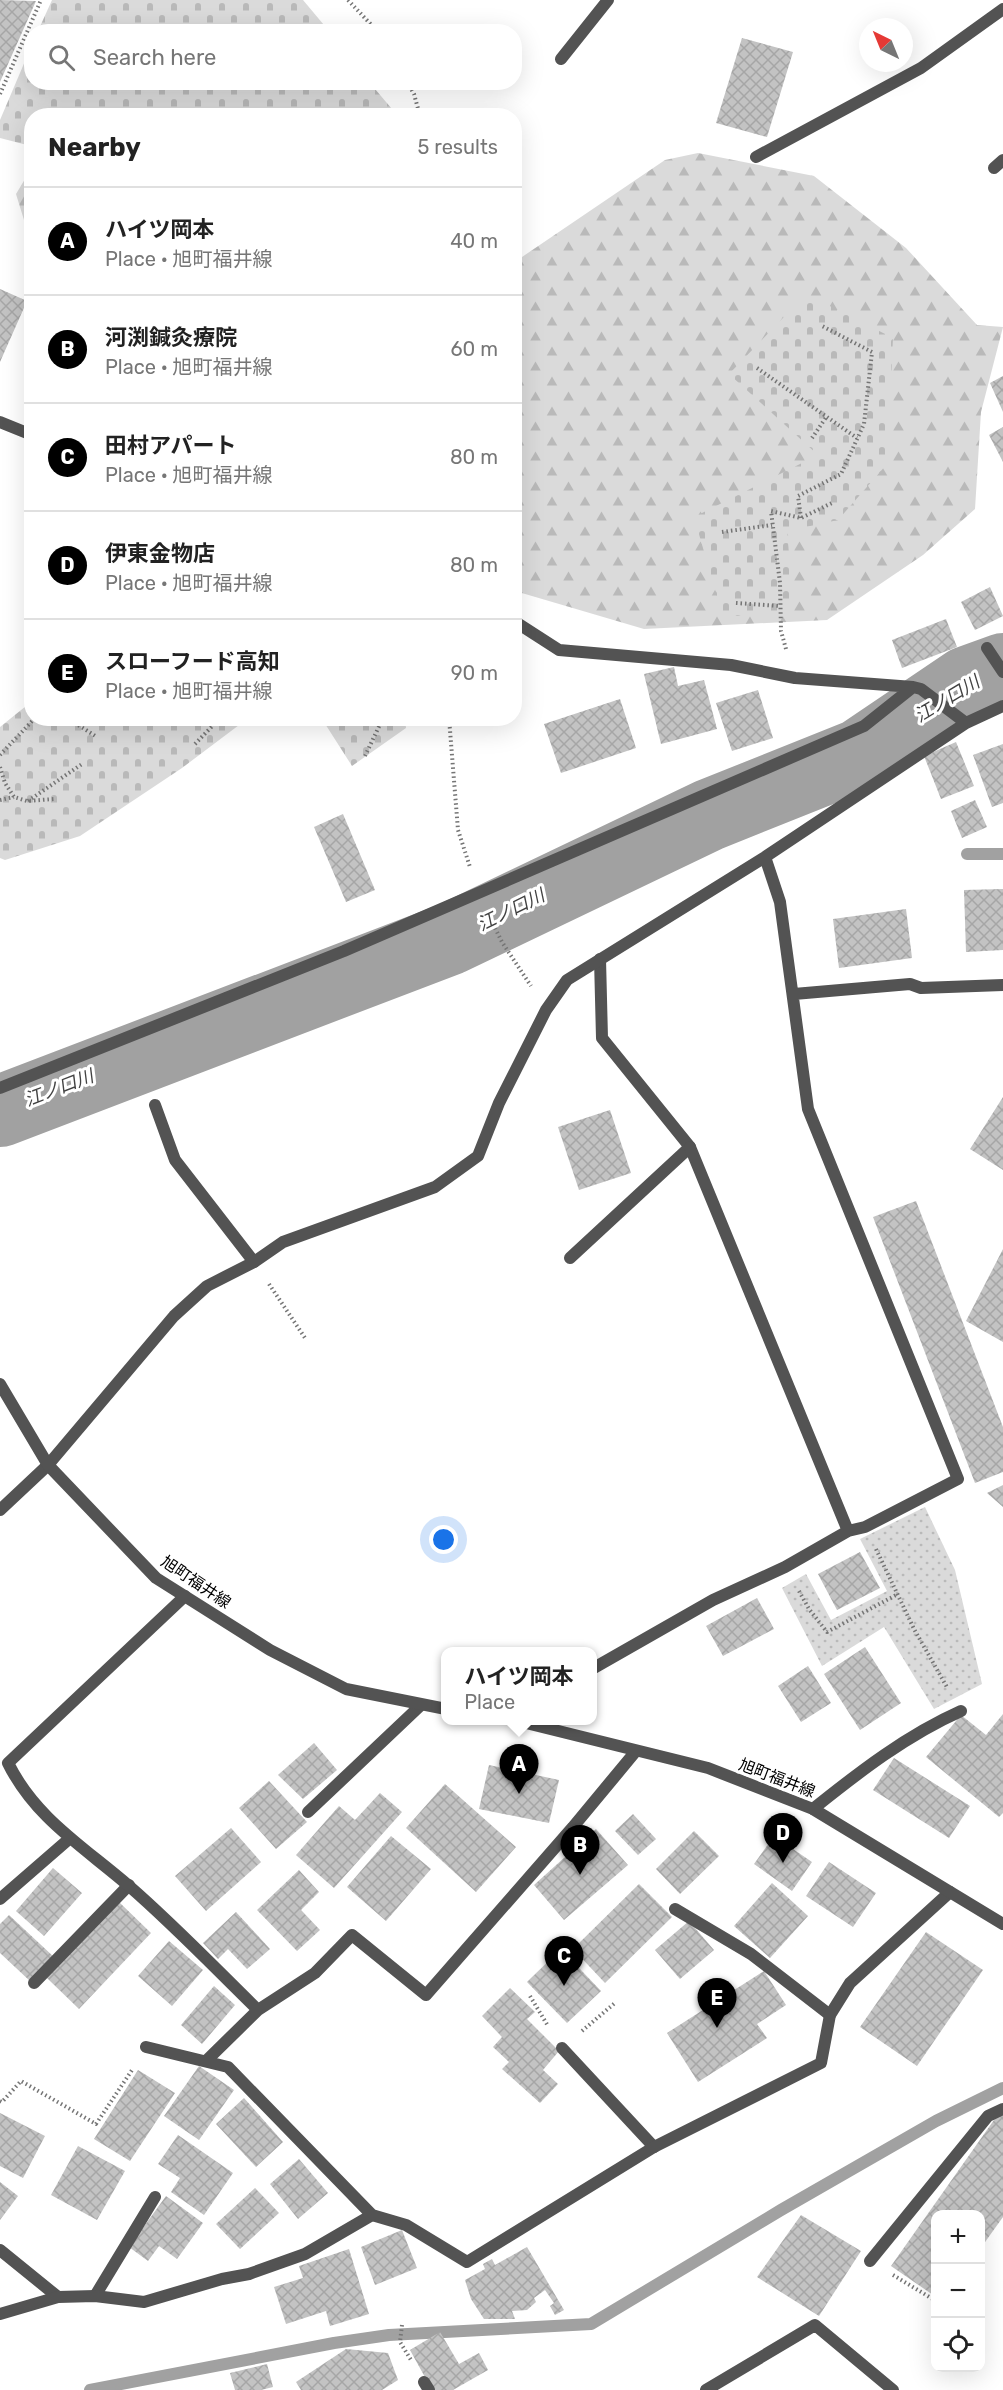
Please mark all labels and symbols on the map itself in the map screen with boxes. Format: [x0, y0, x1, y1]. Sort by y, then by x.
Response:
north arrow [859, 18, 913, 72]
water label: 江ノ口川 [910, 670, 985, 727]
water label: 江ノ口川 [474, 883, 550, 936]
water label: 江ノ口川 [21, 1064, 98, 1111]
your location [429, 1525, 458, 1554]
street label: 旭町福井線 [158, 1552, 234, 1612]
pin: A [500, 1744, 538, 1794]
street label: 旭町福井線 [736, 1755, 818, 1801]
pin: D [764, 1814, 802, 1863]
pin: B [560, 1826, 600, 1875]
pin: C [544, 1936, 584, 1986]
pin: E [698, 1978, 736, 2028]

